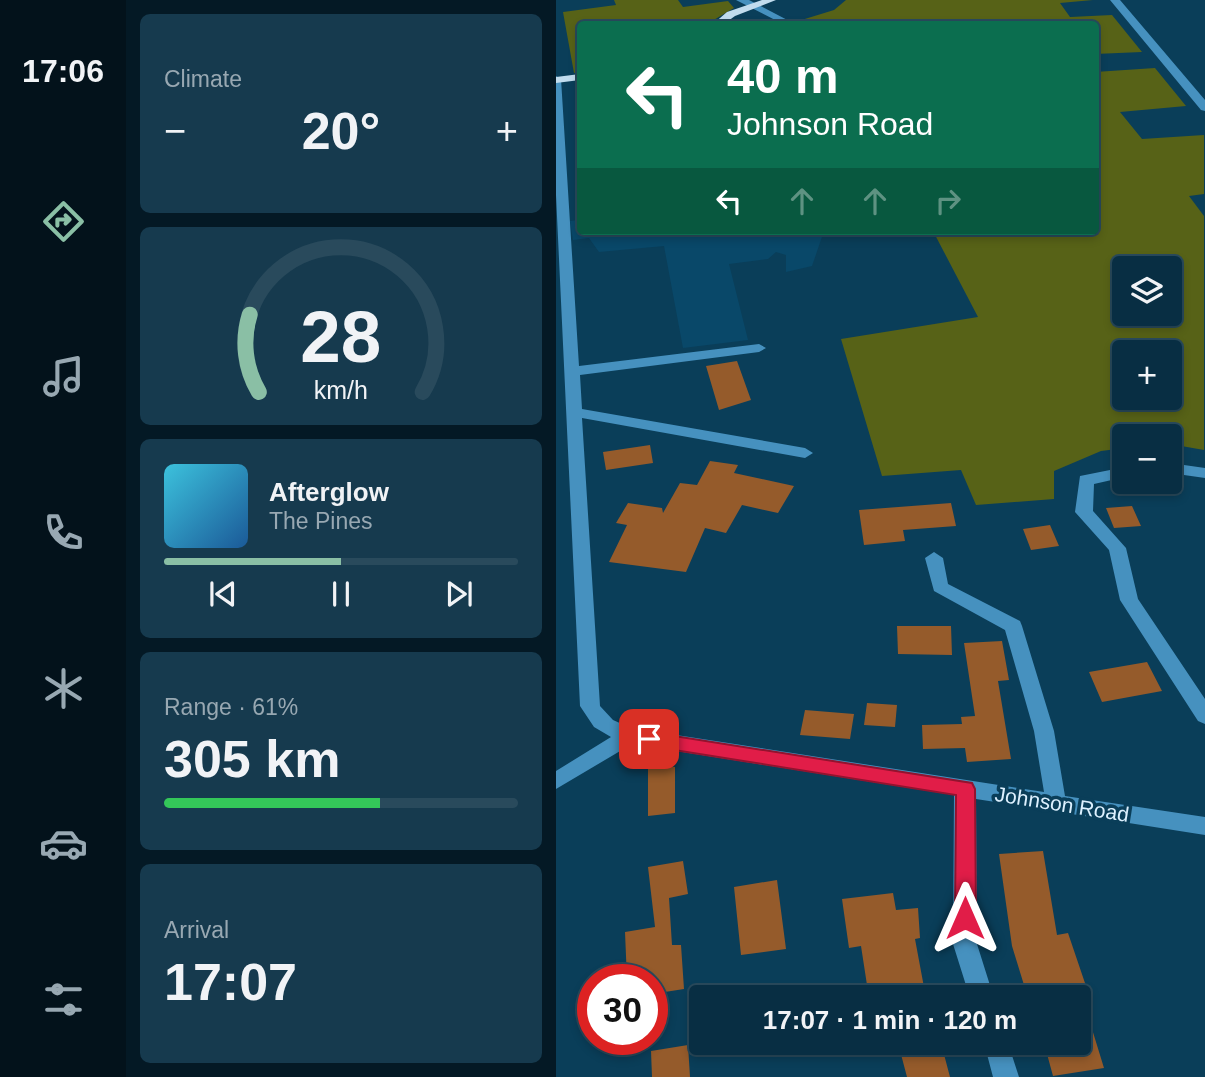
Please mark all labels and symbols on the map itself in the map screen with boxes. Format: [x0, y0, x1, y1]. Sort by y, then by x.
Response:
pin [619, 709, 679, 769]
street label: Johnson Road [993, 782, 1131, 826]
position arrow [928, 881, 1002, 955]
speed limit sign: 30 [577, 964, 668, 1055]

